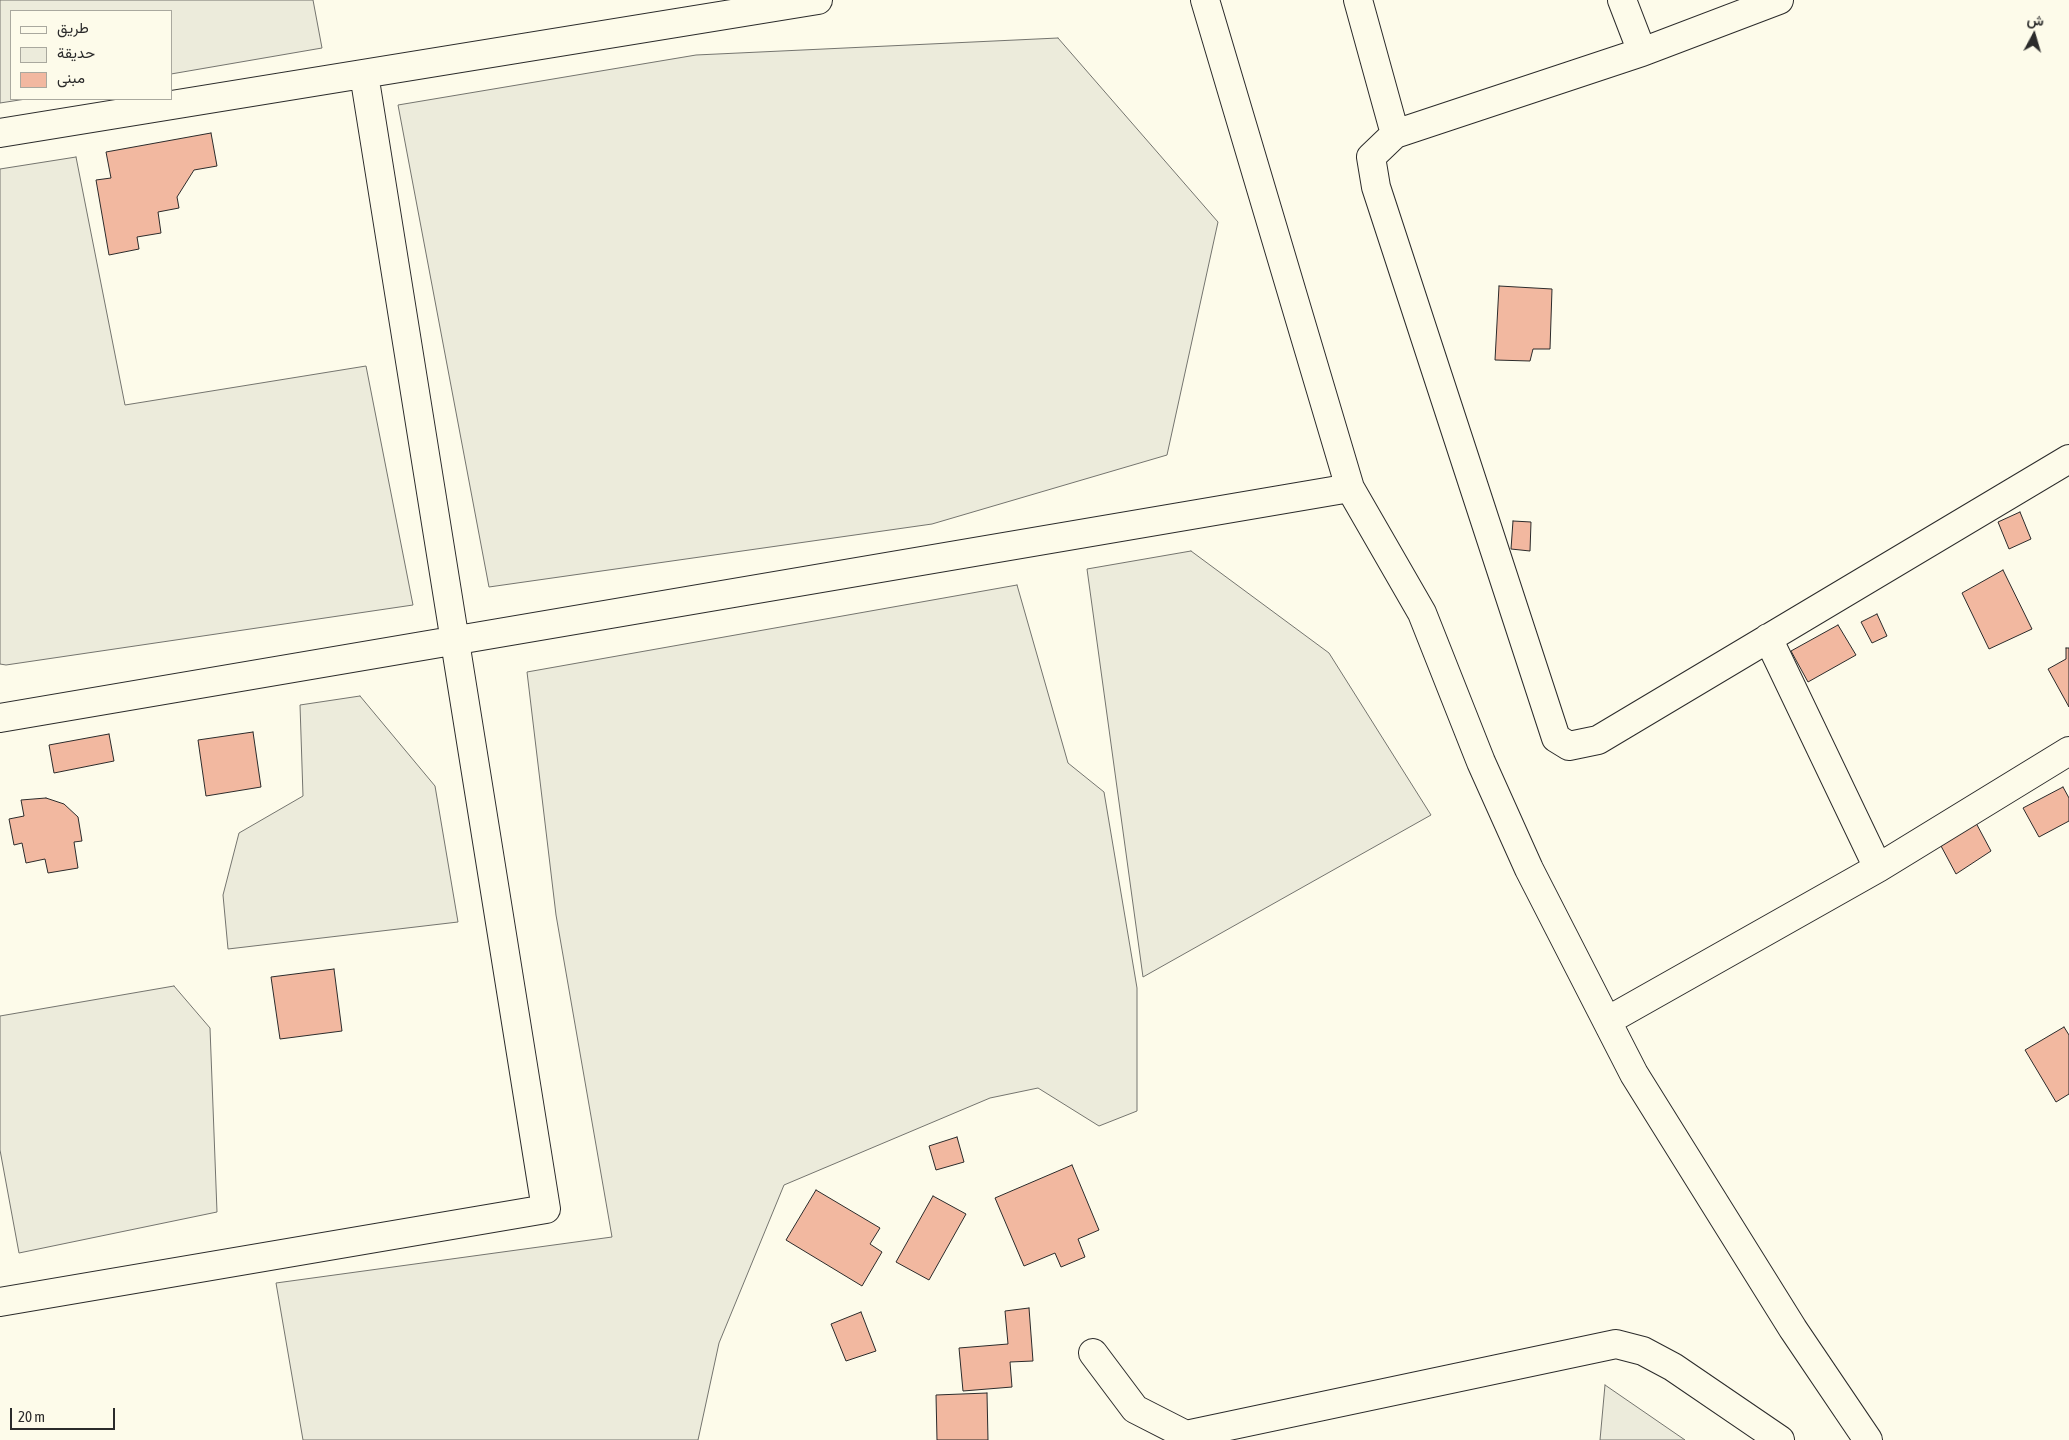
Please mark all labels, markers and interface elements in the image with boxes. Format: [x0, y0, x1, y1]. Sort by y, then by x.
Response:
legend [10, 10, 172, 100]
north arrow [2009, 10, 2059, 60]
text: ش [2026, 11, 2045, 29]
text: طريق [57, 19, 89, 36]
text: حديقة [57, 44, 95, 61]
text: مبنى [57, 69, 85, 86]
scale bar [12, 1398, 118, 1430]
text: 20 m [18, 1408, 45, 1425]

